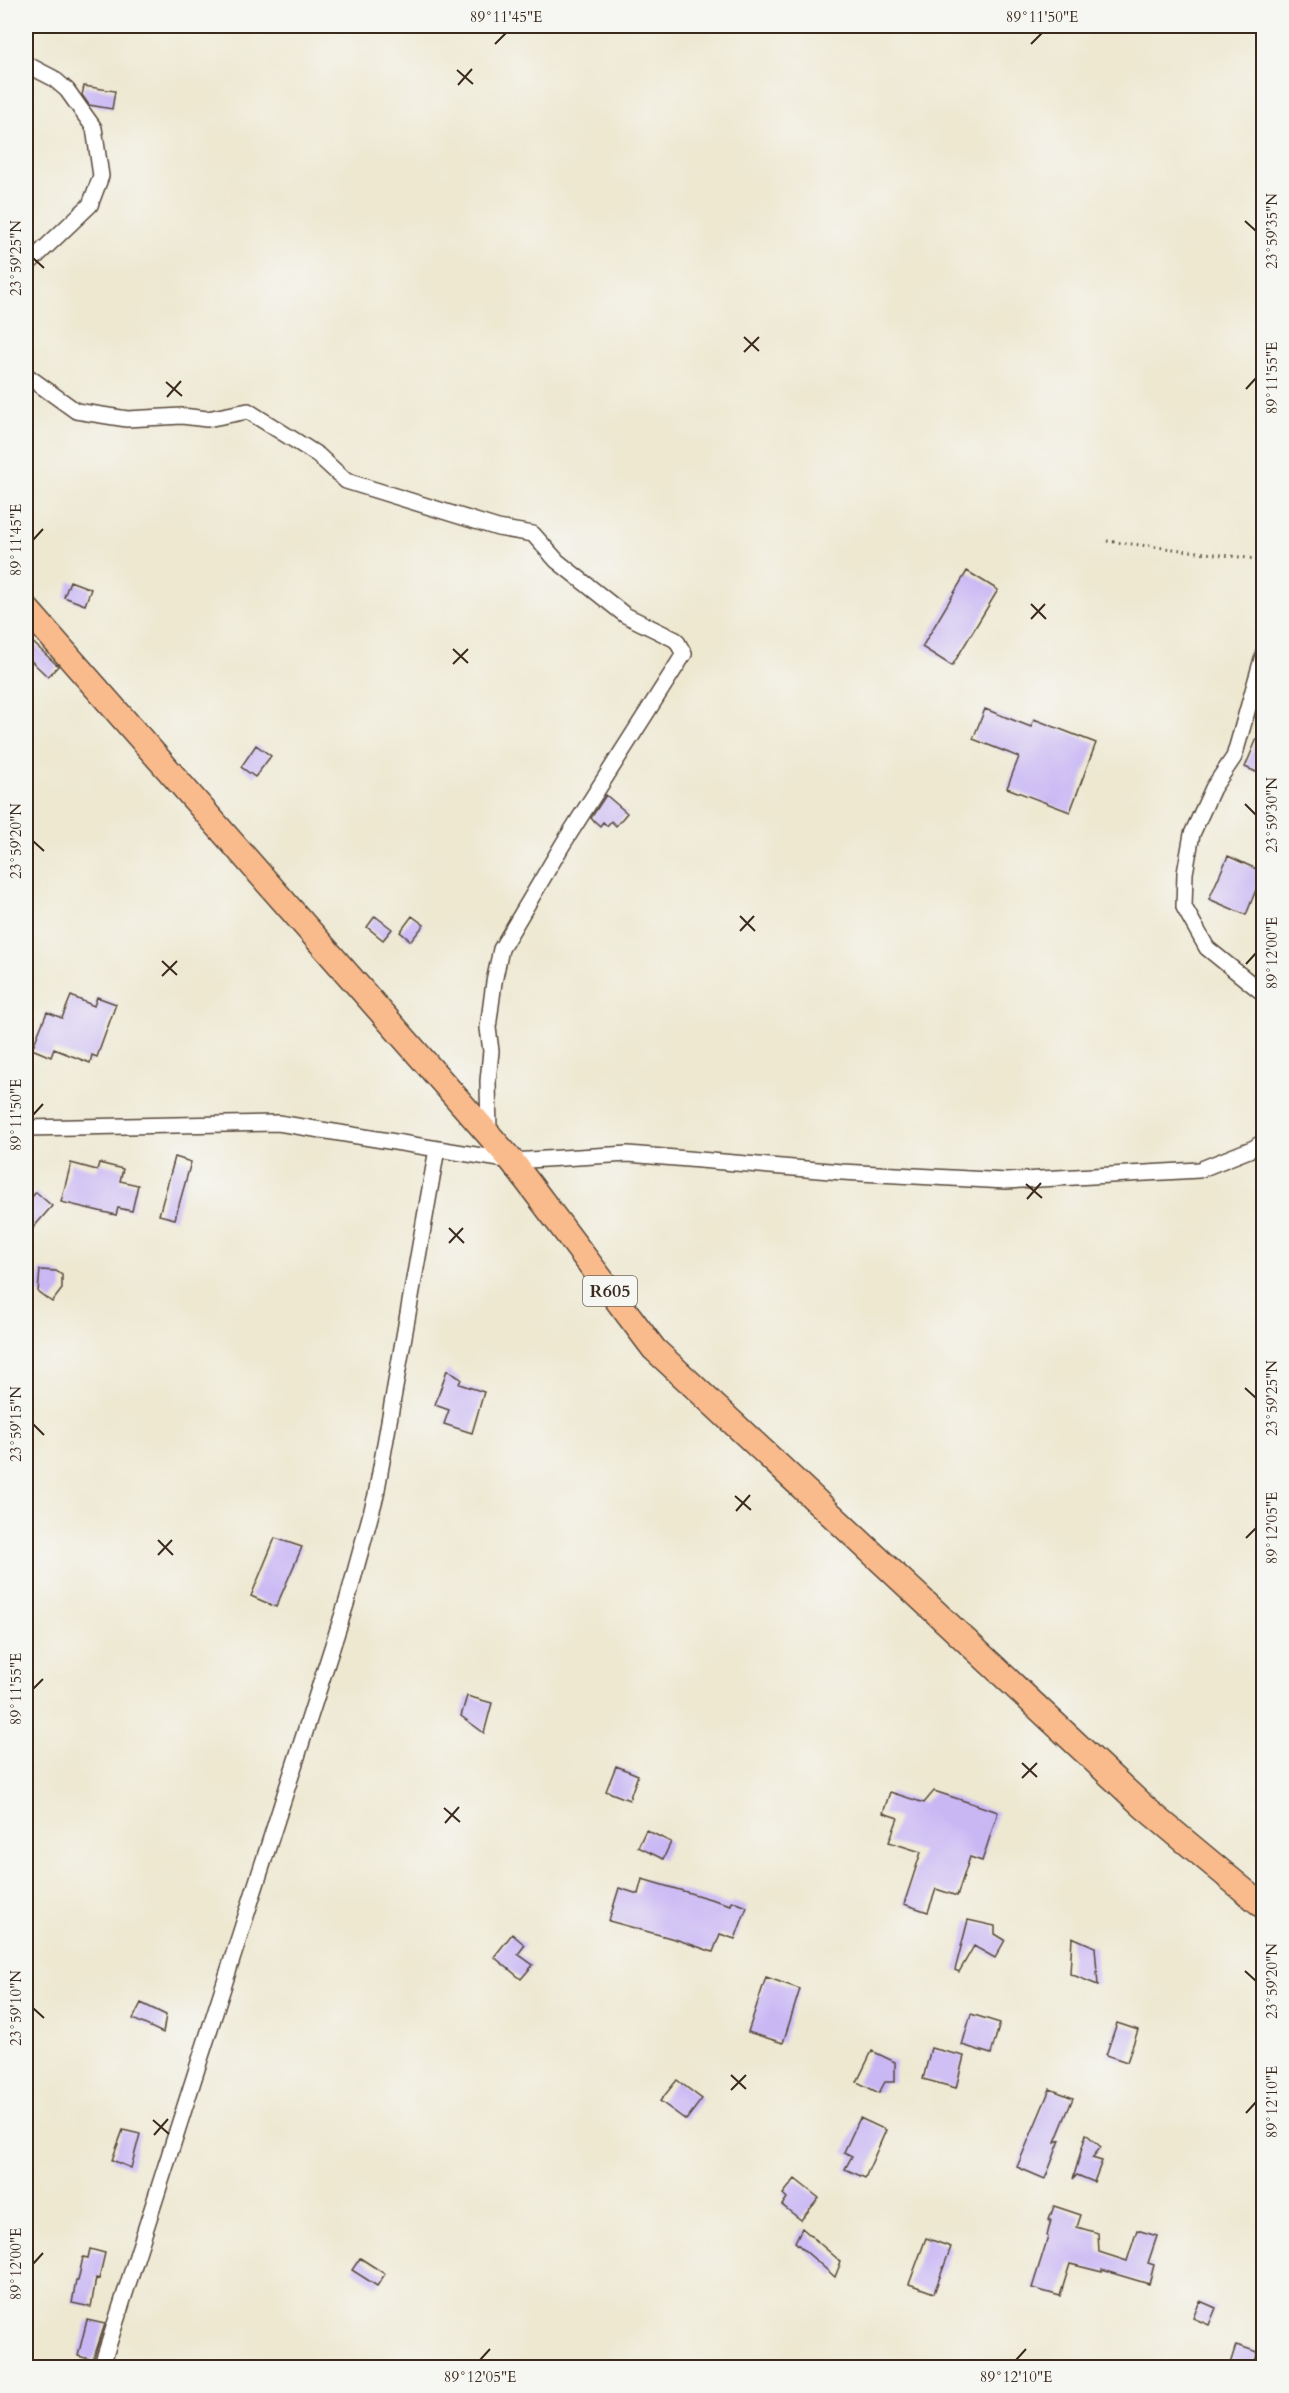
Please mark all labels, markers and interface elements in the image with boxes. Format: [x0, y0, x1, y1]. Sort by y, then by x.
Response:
text: 89°11'45"E [470, 7, 542, 27]
text: 89°11'50"E [1006, 7, 1078, 27]
text: 23°59'35"N [1262, 193, 1282, 269]
text: 23°59'25"N [6, 220, 26, 296]
text: 89°11'55"E [1262, 342, 1282, 414]
text: 89°11'45"E [6, 504, 26, 576]
text: 23°59'30"N [1262, 777, 1282, 853]
text: 23°59'20"N [6, 803, 26, 879]
text: 89°12'00"E [1262, 917, 1282, 989]
text: 89°11'50"E [6, 1079, 26, 1151]
road number: R605 [583, 1276, 637, 1306]
text: 23°59'25"N [1262, 1360, 1282, 1436]
text: 23°59'15"N [6, 1386, 26, 1462]
text: 89°12'05"E [1262, 1492, 1282, 1564]
text: 89°11'55"E [6, 1653, 26, 1725]
text: 23°59'20"N [1262, 1943, 1282, 2019]
text: 23°59'10"N [6, 1970, 26, 2046]
text: 89°12'10"E [1262, 2066, 1282, 2138]
text: 89°12'00"E [6, 2228, 26, 2300]
text: 89°12'05"E [444, 2367, 516, 2387]
text: 89°12'10"E [980, 2367, 1052, 2387]

